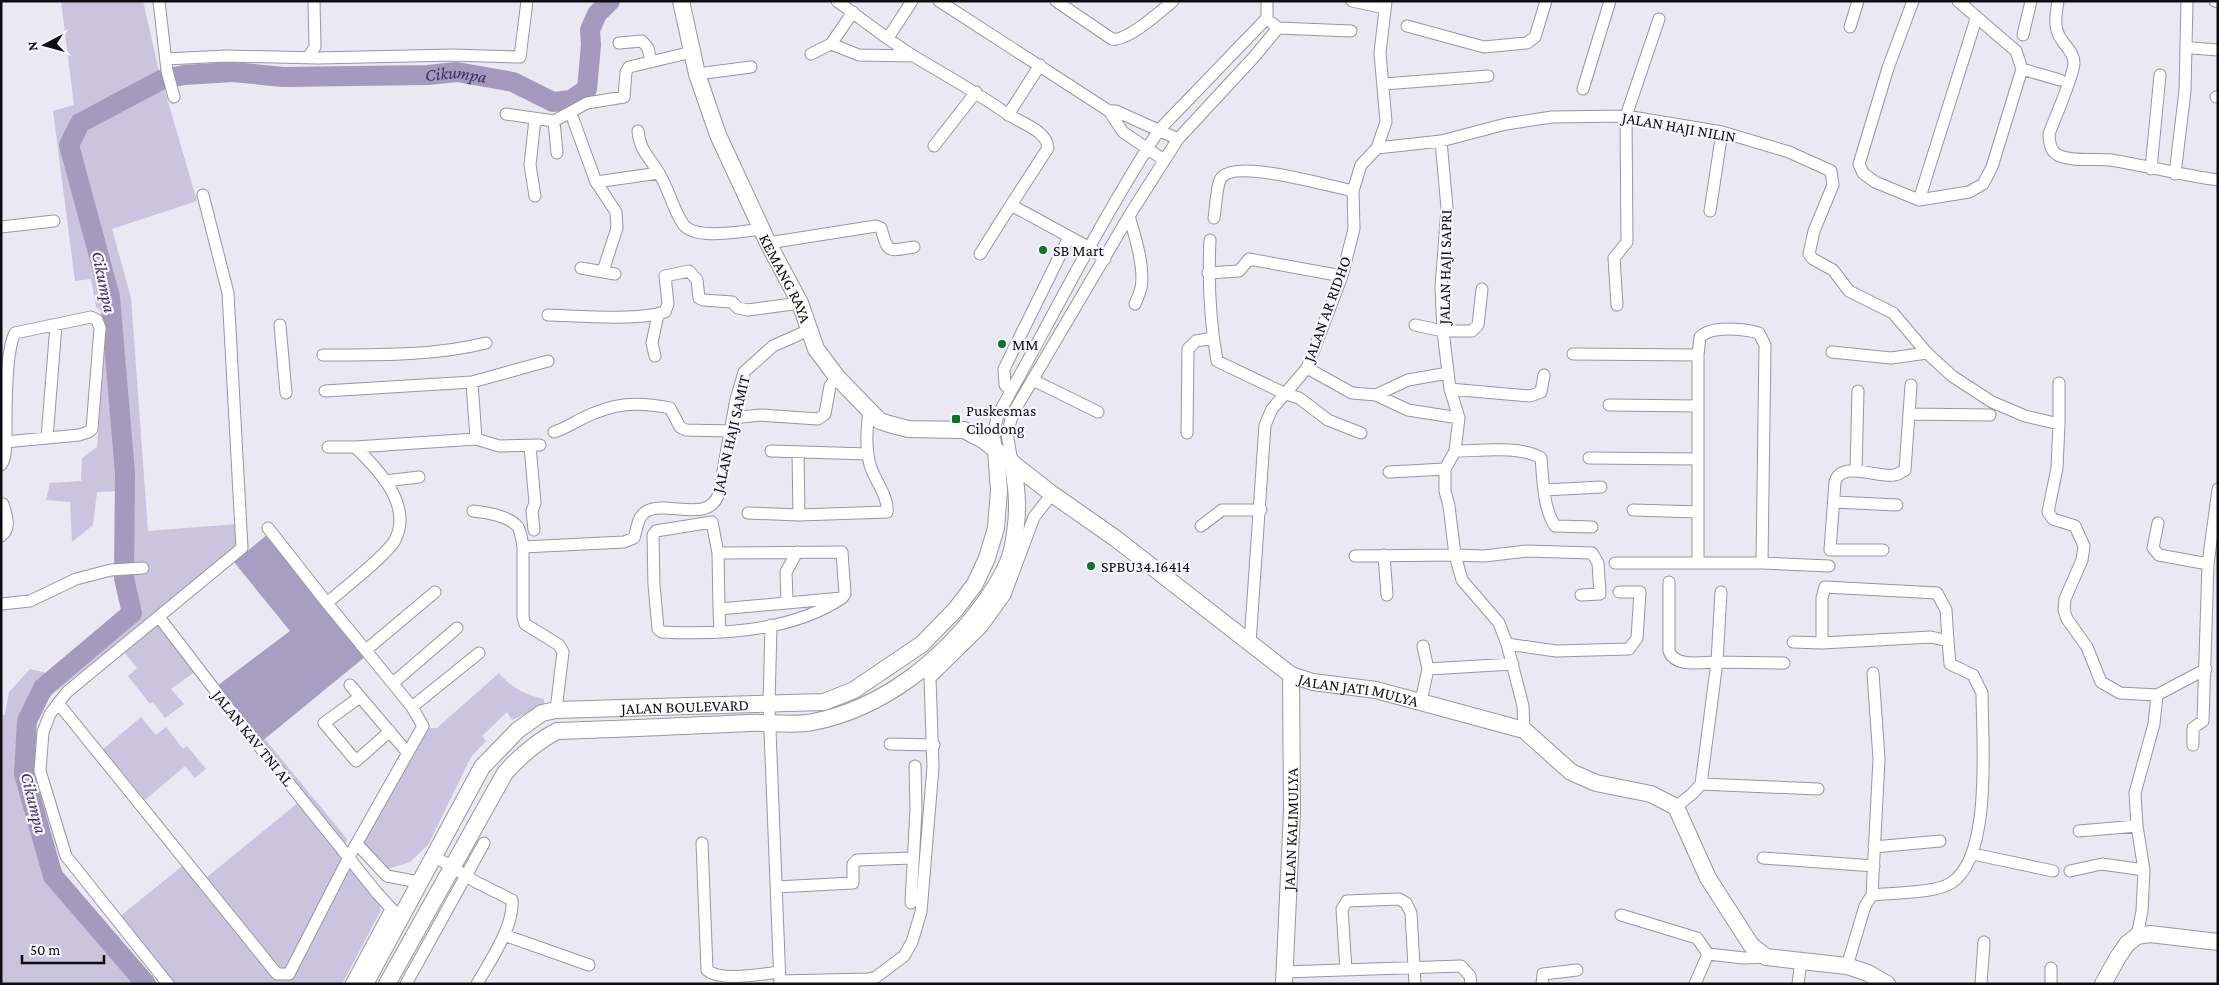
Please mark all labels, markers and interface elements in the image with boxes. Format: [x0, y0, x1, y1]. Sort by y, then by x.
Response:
north arrow [20, 20, 70, 70]
text: N [24, 40, 41, 52]
water label: Cikumpa [424, 62, 489, 87]
street label: JALAN HAJI NILIN [1619, 108, 1737, 146]
street label: JALAN HAJI SAPRI [1435, 209, 1456, 327]
street label: KEMANG RAYA [756, 231, 815, 326]
place label: SB Mart [1053, 242, 1105, 259]
marker: SB Mart [1037, 244, 1049, 256]
water label: Cikumpa [88, 249, 120, 315]
street label: JALAN AR RIDHO [1299, 254, 1355, 366]
place label: MM [1012, 336, 1039, 353]
marker: MM [996, 338, 1008, 350]
street label: JALAN HAJI SAMIT [709, 373, 754, 497]
place label: Puskesmas Cilodong [966, 402, 1036, 438]
marker: Puskesmas Cilodong [950, 413, 962, 425]
place label: SPBU34.16414 [1101, 558, 1190, 575]
marker: SPBU34.16414 [1085, 560, 1097, 572]
street label: JALAN JATI MULYA [1294, 669, 1421, 710]
street label: JALAN KAV TNI AL [207, 685, 297, 790]
street label: JALAN BOULEVARD [619, 696, 749, 718]
street label: JALAN KALIMULYA [1280, 767, 1301, 893]
water label: Cikumpa [17, 770, 51, 836]
scale bar [22, 932, 105, 964]
text: 50 m [30, 942, 60, 958]

